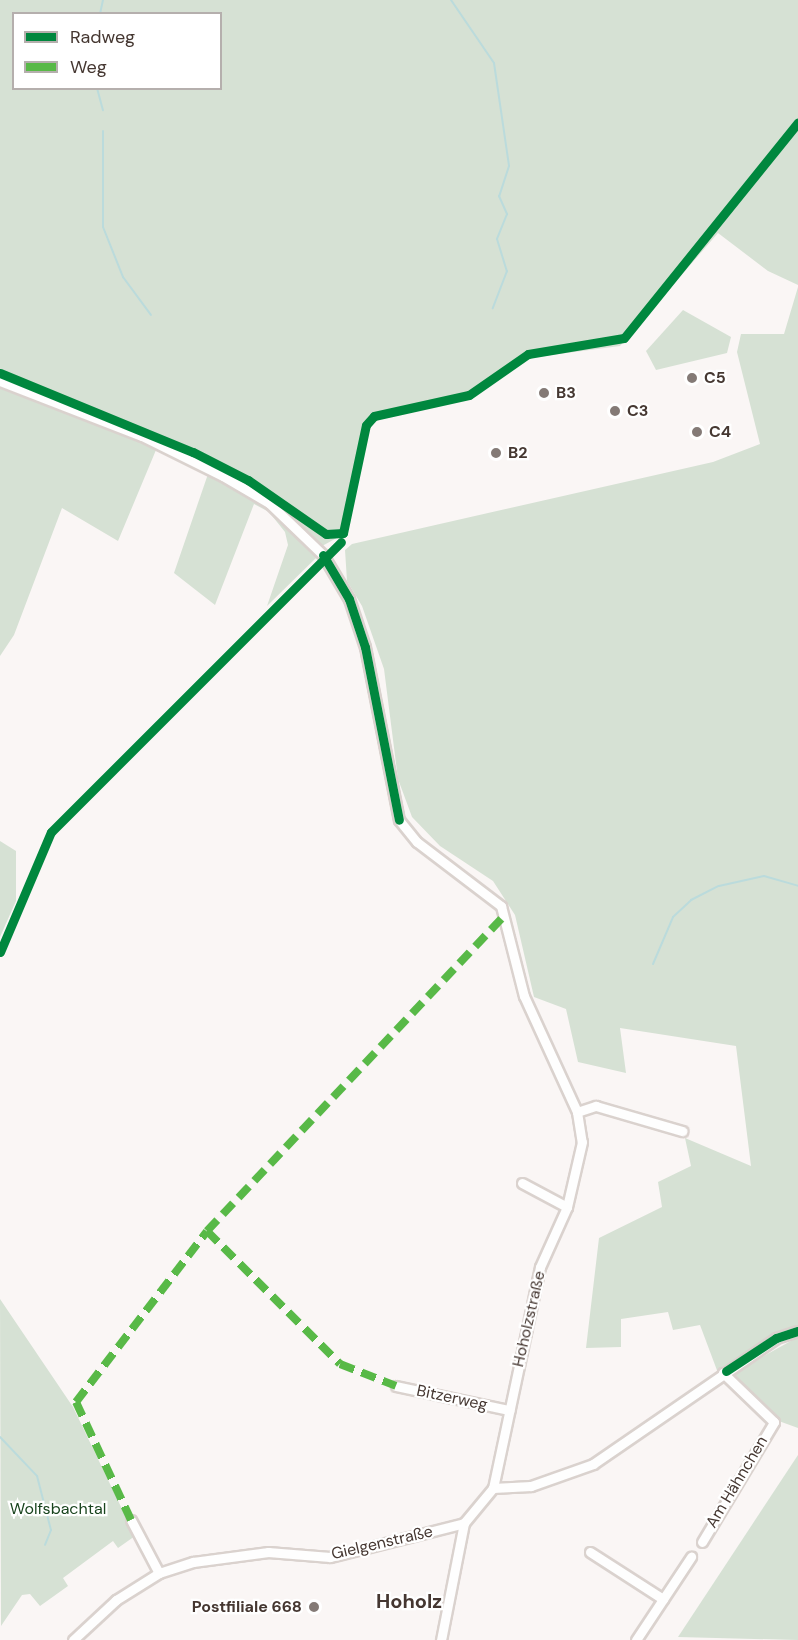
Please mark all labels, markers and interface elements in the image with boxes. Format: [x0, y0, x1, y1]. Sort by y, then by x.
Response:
legend [12, 12, 222, 90]
text: Radweg [70, 25, 135, 49]
text: Weg [70, 55, 107, 79]
place label: C5 [704, 368, 726, 388]
marker: C5 [685, 371, 699, 385]
place label: B3 [556, 383, 576, 403]
marker: B3 [537, 386, 551, 400]
place label: C3 [627, 401, 648, 421]
marker: C3 [608, 404, 622, 418]
place label: C4 [709, 422, 731, 442]
marker: C4 [690, 425, 704, 439]
place label: B2 [508, 443, 527, 463]
marker: B2 [489, 446, 503, 460]
street label: Hoholzstraße [509, 1269, 549, 1369]
street label: Bitzerweg [415, 1381, 489, 1415]
street label: Am Hähnchen [702, 1433, 772, 1531]
park label: Wolfsbachtal [10, 1499, 106, 1519]
street label: Gielgenstraße [329, 1522, 435, 1564]
district label: Hoholz [376, 1589, 442, 1613]
place label: Postfiliale 668 [192, 1597, 302, 1617]
marker: Postfiliale 668 [307, 1600, 321, 1614]

